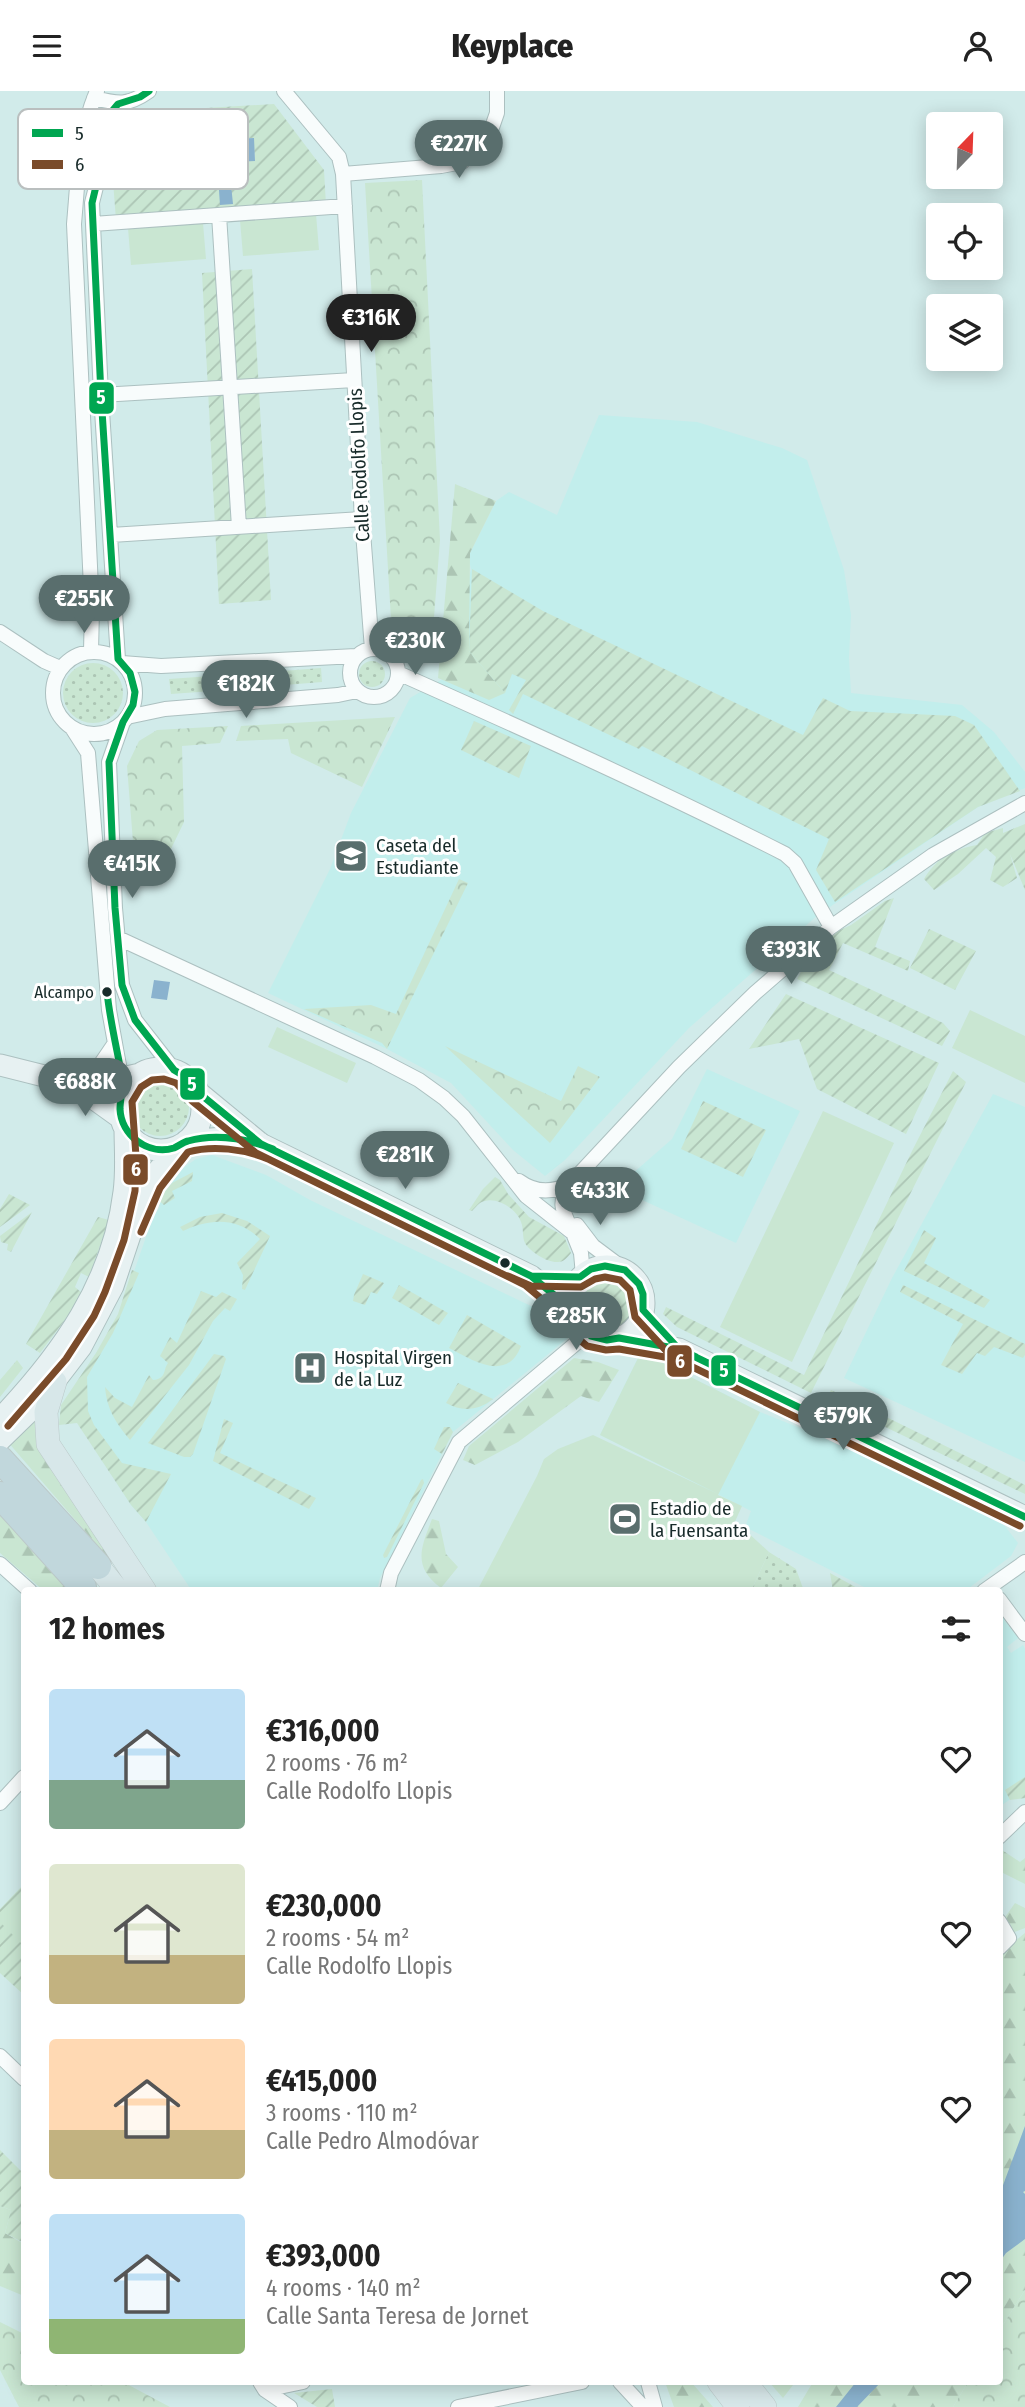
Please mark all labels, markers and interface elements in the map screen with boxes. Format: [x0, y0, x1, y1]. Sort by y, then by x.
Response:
icon: menu [28, 27, 66, 65]
text: Keyplace [452, 27, 573, 65]
icon: person [959, 27, 997, 65]
legend [18, 109, 248, 189]
north arrow [926, 112, 1003, 189]
map controls [926, 112, 1003, 371]
pin: €227K [410, 120, 508, 180]
text: 5 [75, 122, 84, 145]
text: €227K [431, 129, 487, 157]
text: 6 [75, 153, 84, 176]
button: locate [926, 203, 1003, 280]
button: layers [926, 294, 1003, 371]
pin: €316K [322, 295, 420, 354]
text: €316K [342, 303, 400, 331]
line badge: 5 [88, 381, 115, 415]
text: 5 [96, 386, 106, 409]
street label: Calle Rodolfo Llopis [343, 388, 375, 542]
pin: €255K [35, 575, 133, 635]
text: €255K [55, 584, 113, 612]
pin: €230K [366, 617, 464, 677]
text: €230K [385, 626, 445, 654]
pin: €182K [197, 661, 295, 720]
text: €182K [217, 669, 275, 697]
place label: Caseta del Estudiante [376, 834, 459, 879]
school or university icon: Caseta del Estudiante [332, 837, 370, 875]
pin: €415K [83, 841, 181, 900]
text: €415K [104, 849, 160, 877]
pin: €393K [742, 927, 840, 986]
text: €393K [762, 935, 820, 963]
place label: Alcampo [34, 982, 94, 1003]
marker: Alcampo [100, 985, 114, 999]
pin: €688K [36, 1059, 134, 1118]
text: €688K [54, 1067, 116, 1095]
line badge: 5 [179, 1067, 206, 1101]
text: 5 [187, 1073, 197, 1096]
pin: €281K [356, 1131, 454, 1191]
text: €281K [376, 1140, 434, 1168]
line badge: 6 [122, 1153, 149, 1186]
text: 6 [131, 1158, 141, 1181]
pin: €433K [551, 1167, 649, 1227]
text: €433K [571, 1176, 629, 1204]
unlabelled marker [498, 1256, 512, 1270]
pin: €285K [527, 1293, 625, 1352]
text: €285K [546, 1301, 606, 1329]
line badge: 6 [666, 1344, 693, 1378]
place label: Hospital Virgen de la Luz [334, 1346, 452, 1391]
hospital icon: Hospital Virgen de la Luz [291, 1349, 329, 1387]
text: 6 [675, 1350, 685, 1373]
line badge: 5 [710, 1354, 737, 1387]
text: 5 [719, 1359, 729, 1382]
pin: €579K [794, 1393, 892, 1452]
text: €579K [814, 1401, 872, 1429]
place label: Estadio de la Fuensanta [650, 1497, 748, 1542]
sports icon: Estadio de la Fuensanta [606, 1500, 644, 1538]
icon: filters [937, 1610, 975, 1648]
text: 12 homes [49, 1611, 165, 1647]
text: €316,000 [266, 1713, 380, 1749]
icon: home [105, 1717, 189, 1801]
icon: heart [937, 1740, 975, 1778]
text: 2 rooms · 76 m² [266, 1749, 408, 1777]
text: Calle Rodolfo Llopis [266, 1777, 452, 1805]
text: €230,000 [266, 1888, 382, 1924]
icon: home [105, 1892, 189, 1976]
icon: heart [937, 1915, 975, 1953]
text: 2 rooms · 54 m² [266, 1924, 409, 1952]
text: Calle Rodolfo Llopis [266, 1952, 452, 1980]
text: €415,000 [266, 2063, 377, 2099]
icon: home [105, 2067, 189, 2151]
icon: heart [937, 2090, 975, 2128]
text: 3 rooms · 110 m² [266, 2099, 417, 2127]
text: Calle Pedro Almodóvar [266, 2127, 479, 2155]
text: €393,000 [266, 2238, 381, 2274]
icon: home [105, 2242, 189, 2326]
icon: heart [937, 2265, 975, 2303]
text: 4 rooms · 140 m² [266, 2274, 421, 2302]
text: Calle Santa Teresa de Jornet [266, 2302, 528, 2330]

